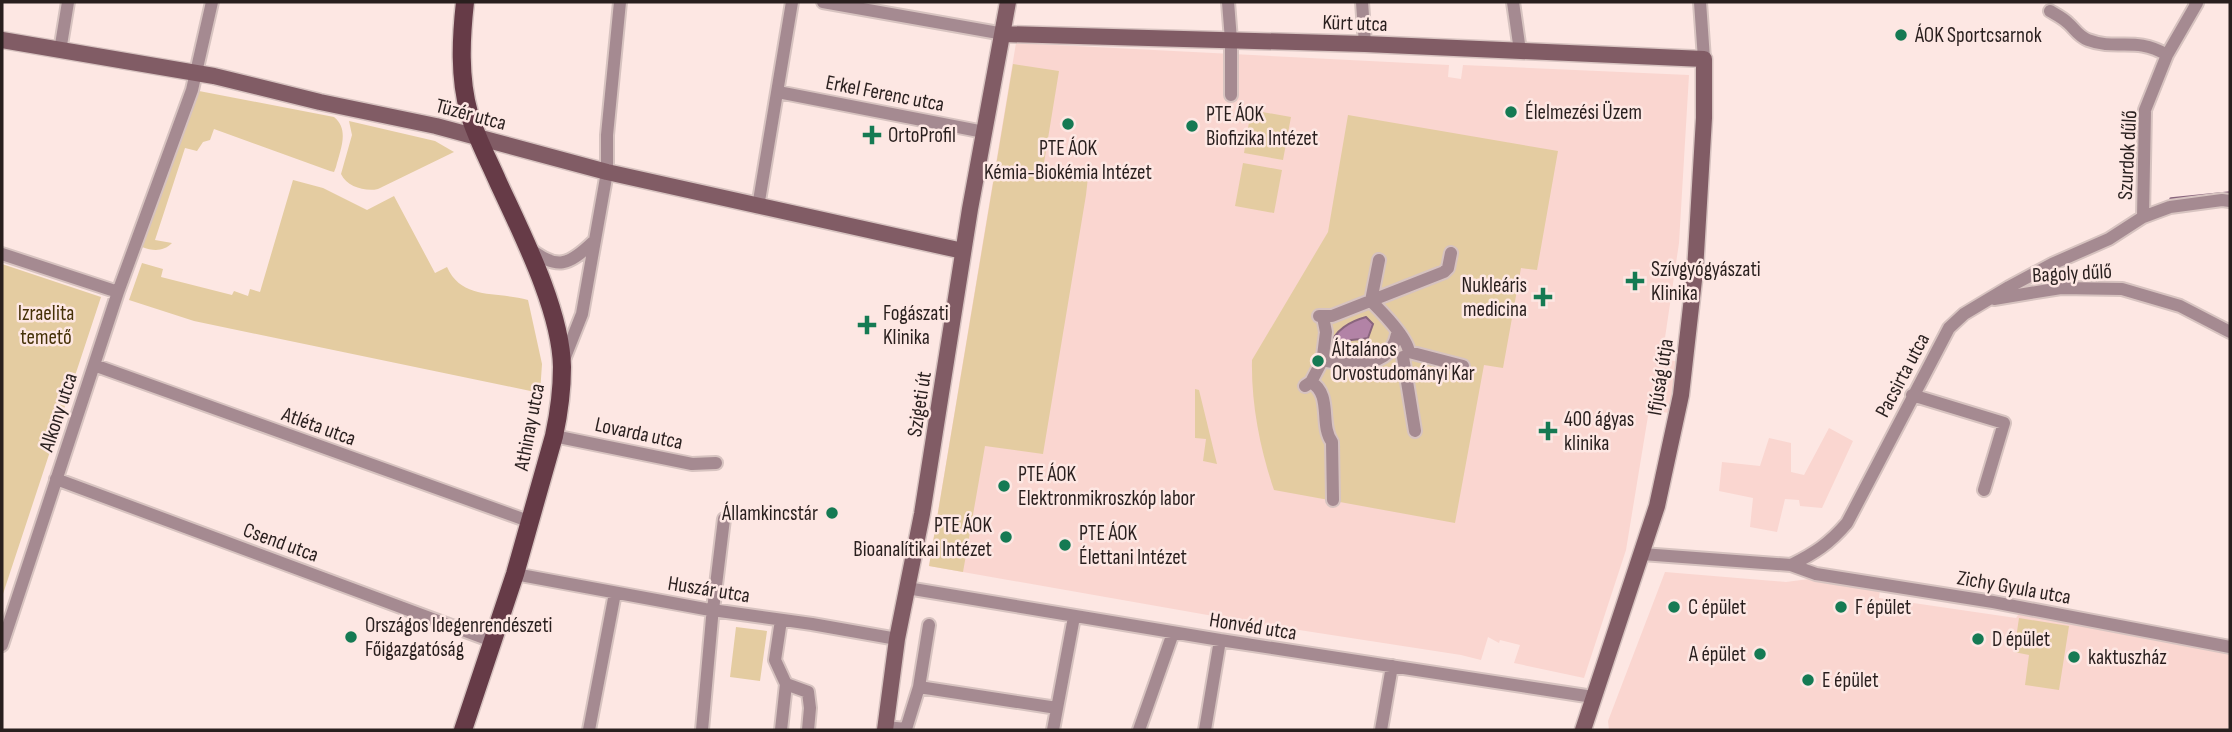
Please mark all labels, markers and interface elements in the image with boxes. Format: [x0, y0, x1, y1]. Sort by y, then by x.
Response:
street label: Kürt utca [1322, 10, 1388, 37]
place label: ÁOK Sportcsarnok [1914, 23, 2042, 48]
marker: ÁOK Sportcsarnok [1893, 27, 1909, 43]
street label: Erkel Ferenc utca [823, 70, 946, 117]
street label: Tüzér utca [433, 93, 509, 136]
place label: Élelmezési Üzem [1525, 100, 1642, 125]
place label: PTE ÁOK Biofizika Intézet [1206, 102, 1318, 151]
marker: Élelmezési Üzem [1503, 104, 1519, 120]
street label: Szurdok dűlő [2113, 109, 2142, 201]
marker: PTE ÁOK Kémia-Biokémia Intézet [1060, 116, 1076, 132]
marker: PTE ÁOK Biofizika Intézet [1184, 118, 1200, 134]
place label: OrtoProfil [888, 123, 956, 148]
marker: OrtoProfil [862, 125, 882, 145]
place label: PTE ÁOK Kémia-Biokémia Intézet [984, 136, 1152, 185]
place label: Szívgyógyászati Klinika [1651, 257, 1761, 306]
street label: Bagoly dűlő [2031, 259, 2113, 288]
marker: Szívgyógyászati Klinika [1625, 271, 1645, 291]
place label: Nukleáris medicina [1462, 273, 1527, 322]
marker: Nukleáris medicina [1533, 287, 1553, 307]
park label: Izraelita temető [18, 301, 74, 350]
place label: Fogászati Klinika [883, 301, 949, 350]
marker: Fogászati Klinika [857, 315, 877, 335]
street label: Pacsirta utca [1870, 329, 1935, 422]
place label: Általános Orvostudományi Kar [1331, 337, 1475, 386]
street label: Ifjúság útja [1642, 337, 1679, 417]
marker: Általános Orvostudományi Kar [1310, 353, 1326, 369]
street label: Alkony utca [34, 370, 83, 456]
street label: Szigeti út [902, 370, 937, 439]
street label: Athinay utca [509, 382, 550, 474]
street label: Atléta utca [278, 401, 359, 451]
place label: 400 ágyas klinika [1564, 407, 1634, 456]
street label: Lovarda utca [593, 412, 685, 455]
marker: 400 ágyas klinika [1538, 421, 1558, 441]
place label: PTE ÁOK Elektronmikroszkóp labor [1018, 462, 1195, 511]
marker: PTE ÁOK Elektronmikroszkóp labor [996, 478, 1012, 494]
place label: Államkincstár [721, 501, 818, 526]
marker: Államkincstár [824, 505, 840, 521]
place label: PTE ÁOK Bioanalítikai Intézet [853, 513, 992, 562]
street label: Csend utca [240, 517, 322, 568]
place label: PTE ÁOK Élettani Intézet [1079, 521, 1187, 570]
marker: PTE ÁOK Bioanalítikai Intézet [998, 529, 1014, 545]
marker: PTE ÁOK Élettani Intézet [1057, 537, 1073, 553]
street label: Zichy Gyula utca [1955, 565, 2073, 610]
street label: Huszár utca [666, 571, 752, 608]
place label: C épület [1688, 595, 1746, 620]
place label: F épület [1855, 595, 1911, 620]
marker: C épület [1666, 599, 1682, 615]
marker: F épület [1833, 599, 1849, 615]
street label: Honvéd utca [1207, 607, 1298, 646]
place label: Országos Idegenrendészeti Főigazgatóság [365, 613, 553, 662]
place label: D épület [1992, 627, 2050, 652]
marker: Országos Idegenrendészeti Főigazgatóság [343, 629, 359, 645]
marker: D épület [1970, 631, 1986, 647]
place label: A épület [1688, 642, 1746, 667]
place label: kaktuszház [2088, 645, 2167, 670]
marker: A épület [1752, 646, 1768, 662]
marker: kaktuszház [2066, 649, 2082, 665]
place label: E épület [1822, 668, 1879, 693]
marker: E épület [1800, 672, 1816, 688]

